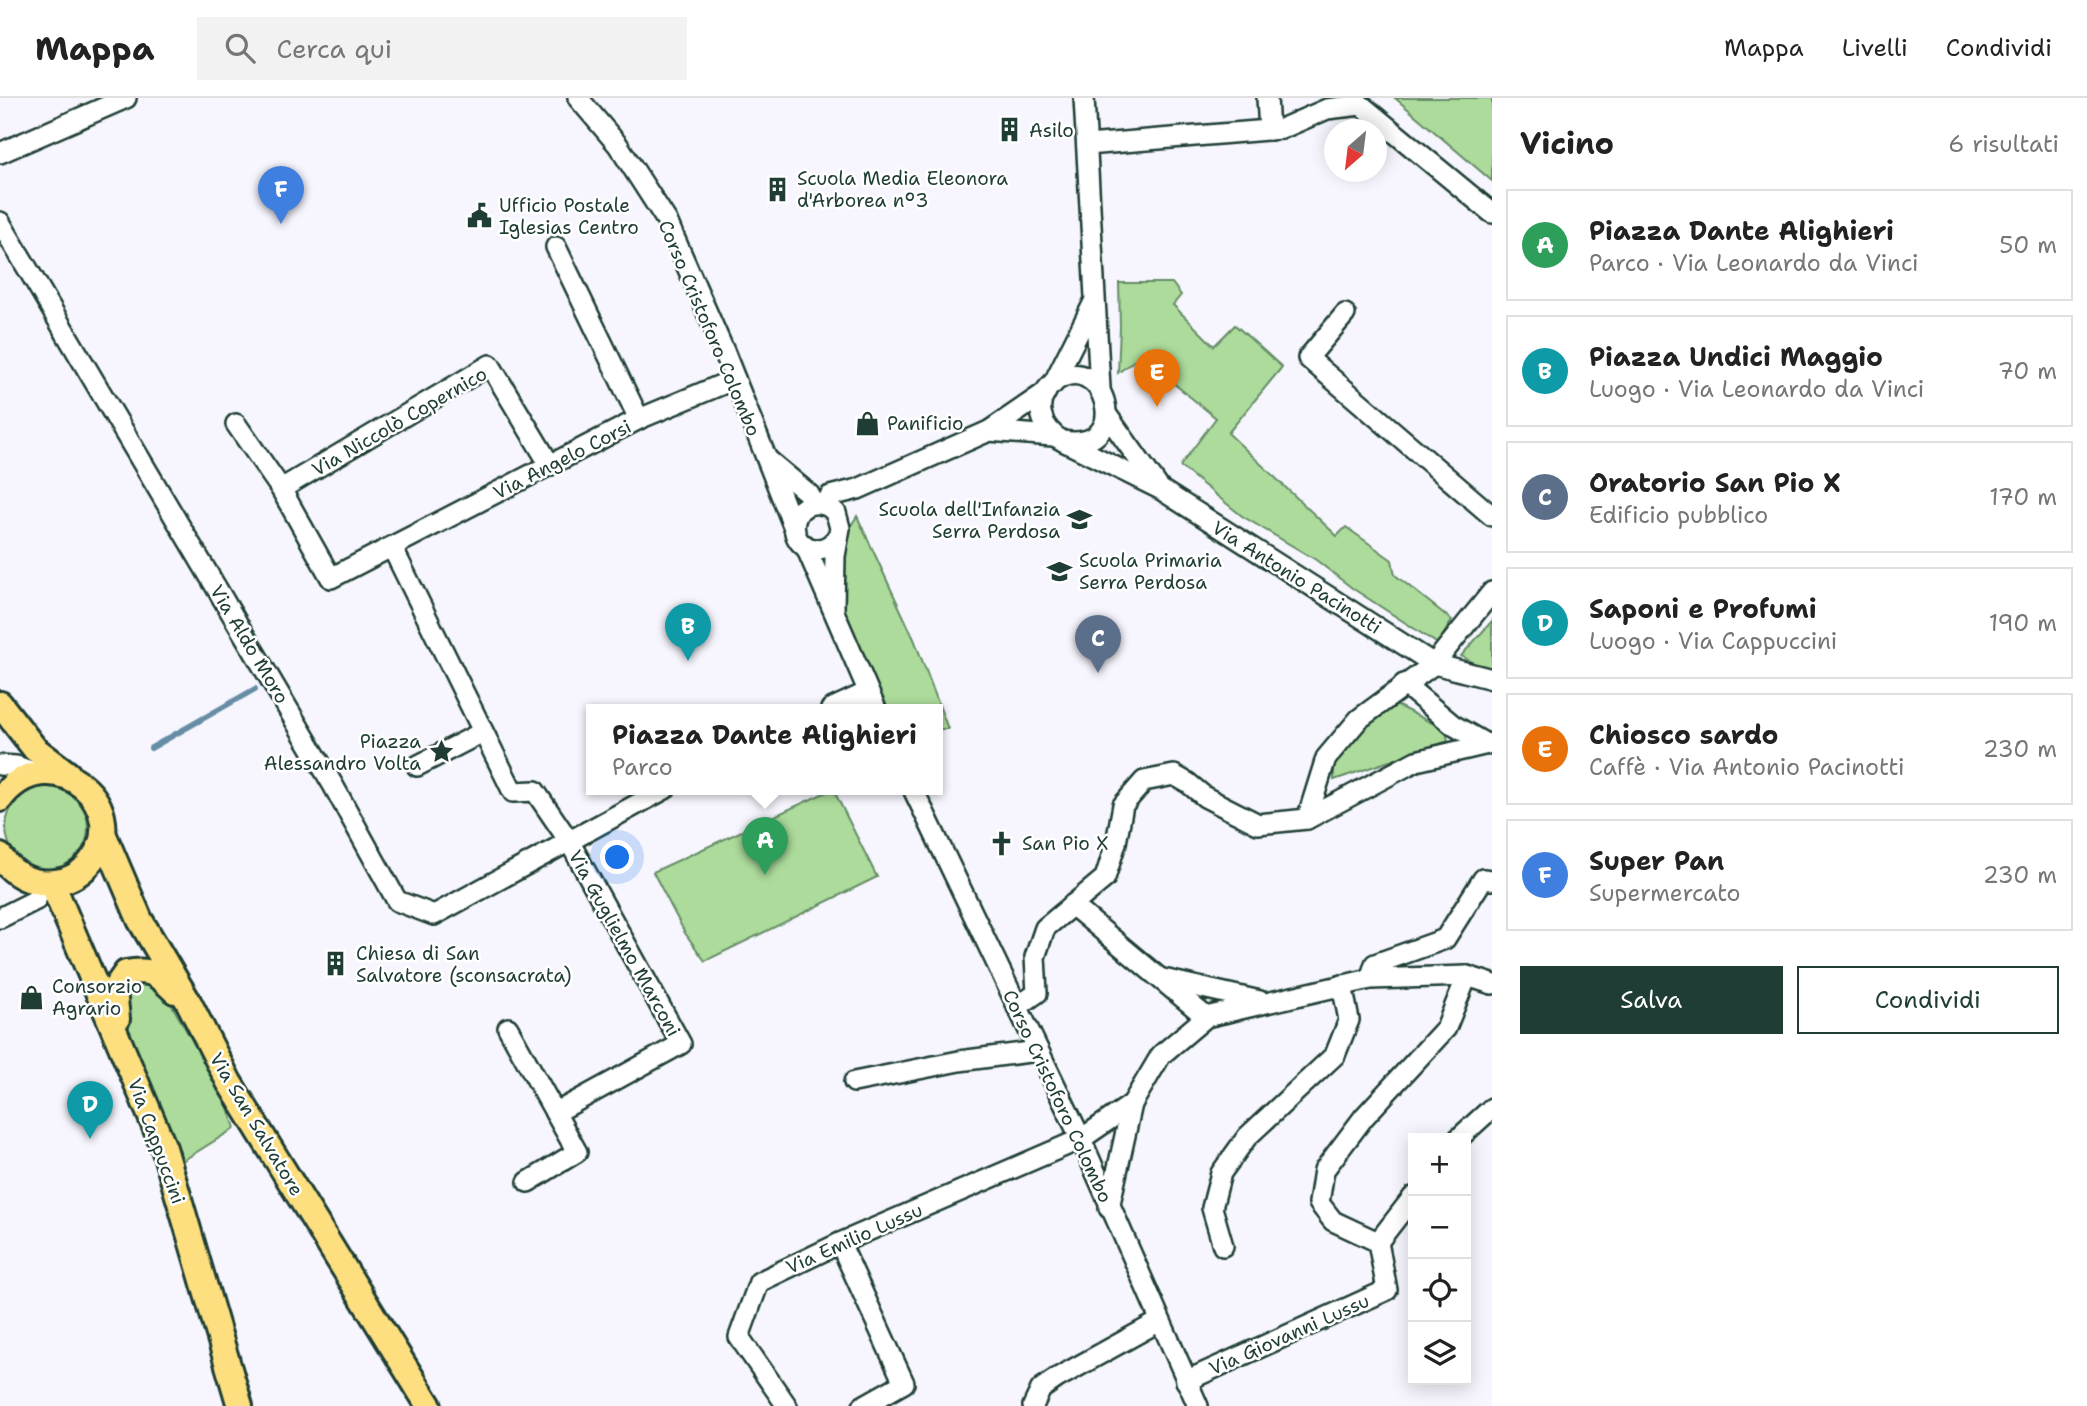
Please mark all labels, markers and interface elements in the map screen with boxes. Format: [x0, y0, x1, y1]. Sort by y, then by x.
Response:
search box [197, 17, 687, 80]
text: Mappa [35, 26, 155, 71]
icon: search [221, 29, 259, 67]
text: Cerca qui [277, 31, 392, 66]
text: Mappa [1724, 32, 1804, 64]
text: Livelli [1842, 32, 1908, 64]
text: Condividi [1946, 32, 2052, 64]
building icon: Asilo [995, 116, 1023, 144]
place label: Asilo [1029, 118, 1074, 143]
north arrow [1324, 119, 1387, 182]
text: Vicino [1520, 123, 1614, 164]
text: 6 risultati [1948, 129, 2059, 159]
pin: F [258, 166, 304, 224]
place label: Scuola Media Eleonora d'Arborea n°3 [797, 166, 1008, 213]
building icon: Scuola Media Eleonora d'Arborea n°3 [763, 175, 791, 203]
place label: Ufficio Postale Iglesias Centro [499, 193, 639, 240]
public building icon: Ufficio Postale Iglesias Centro [465, 202, 493, 230]
text: Piazza Dante Alighieri [1589, 213, 1894, 248]
street label: Corso Cristoforo Colombo [653, 216, 766, 440]
text: A [1536, 230, 1554, 260]
text: 50 m [1999, 230, 2057, 260]
text: Parco · Via Leonardo da Vinci [1589, 248, 1918, 278]
text: Piazza Undici Maggio [1589, 339, 1883, 374]
pin: E [1134, 349, 1180, 407]
text: B [1538, 356, 1552, 386]
text: 70 m [1998, 356, 2057, 386]
street label: Via Niccolò Copernico [307, 361, 491, 482]
text: Luogo · Via Leonardo da Vinci [1589, 374, 1924, 404]
shop icon: Panificio [853, 409, 881, 437]
place label: Panificio [887, 411, 964, 436]
street label: Via Angelo Corsi [489, 414, 636, 505]
text: Oratorio San Pio X [1589, 465, 1841, 500]
text: C [1538, 482, 1552, 512]
text: 170 m [1989, 482, 2057, 512]
place label: Scuola dell'Infanzia Serra Perdosa [879, 497, 1060, 544]
text: Edificio pubblico [1589, 500, 1768, 530]
school or university icon: Scuola dell'Infanzia Serra Perdosa [1066, 506, 1094, 534]
street label: Via Antonio Pacinotti [1207, 515, 1386, 640]
place label: Scuola Primaria Serra Perdosa [1079, 548, 1222, 595]
school or university icon: Scuola Primaria Serra Perdosa [1045, 557, 1073, 585]
street label: Via Aldo Moro [204, 580, 295, 708]
text: Saponi e Profumi [1589, 591, 1817, 626]
pin: B [665, 603, 711, 661]
text: D [1537, 608, 1553, 638]
text: 190 m [1989, 608, 2057, 638]
pin: C [1075, 615, 1121, 673]
text: Luogo · Via Cappuccini [1589, 626, 1837, 656]
popup [586, 704, 943, 795]
text: Piazza Dante Alighieri [612, 717, 917, 752]
text: Chiosco sardo [1589, 717, 1778, 752]
place label: Piazza Alessandro Volta [264, 729, 421, 776]
text: E [1537, 734, 1553, 764]
text: 230 m [1983, 734, 2057, 764]
place icon: Piazza Alessandro Volta [427, 738, 455, 766]
text: Parco [612, 752, 673, 782]
text: Caffè · Via Antonio Pacinotti [1589, 752, 1905, 782]
pin: A [742, 817, 788, 875]
church icon: San Pio X [988, 829, 1016, 857]
place label: San Pio X [1022, 831, 1108, 856]
your location [600, 840, 634, 874]
text: Super Pan [1589, 843, 1724, 878]
street label: Via Guglielmo Marconi [563, 846, 686, 1041]
text: F [1538, 860, 1552, 890]
text: 230 m [1983, 860, 2057, 890]
text: Supermercato [1589, 878, 1740, 908]
place label: Chiesa di San Salvatore (sconsacrata) [356, 941, 572, 988]
building icon: Chiesa di San Salvatore (sconsacrata) [322, 950, 350, 978]
button: Salva [1520, 966, 1783, 1034]
button: Condividi [1797, 966, 2059, 1034]
place label: Consorzio Agrario [52, 974, 142, 1021]
shop icon: Consorzio Agrario [18, 983, 46, 1011]
street label: Corso Cristoforo Colombo [997, 986, 1118, 1207]
street label: Via San Salvatore [204, 1048, 309, 1201]
street label: Via Cappuccini [122, 1075, 191, 1207]
pin: D [67, 1081, 113, 1139]
map controls [1408, 1133, 1471, 1385]
button: + [1408, 1133, 1471, 1196]
button: − [1408, 1196, 1471, 1259]
street label: Via Emilio Lussu [782, 1197, 927, 1280]
button: locate [1408, 1259, 1471, 1322]
street label: Via Giovanni Lussu [1205, 1288, 1373, 1381]
button: layers [1408, 1322, 1471, 1385]

